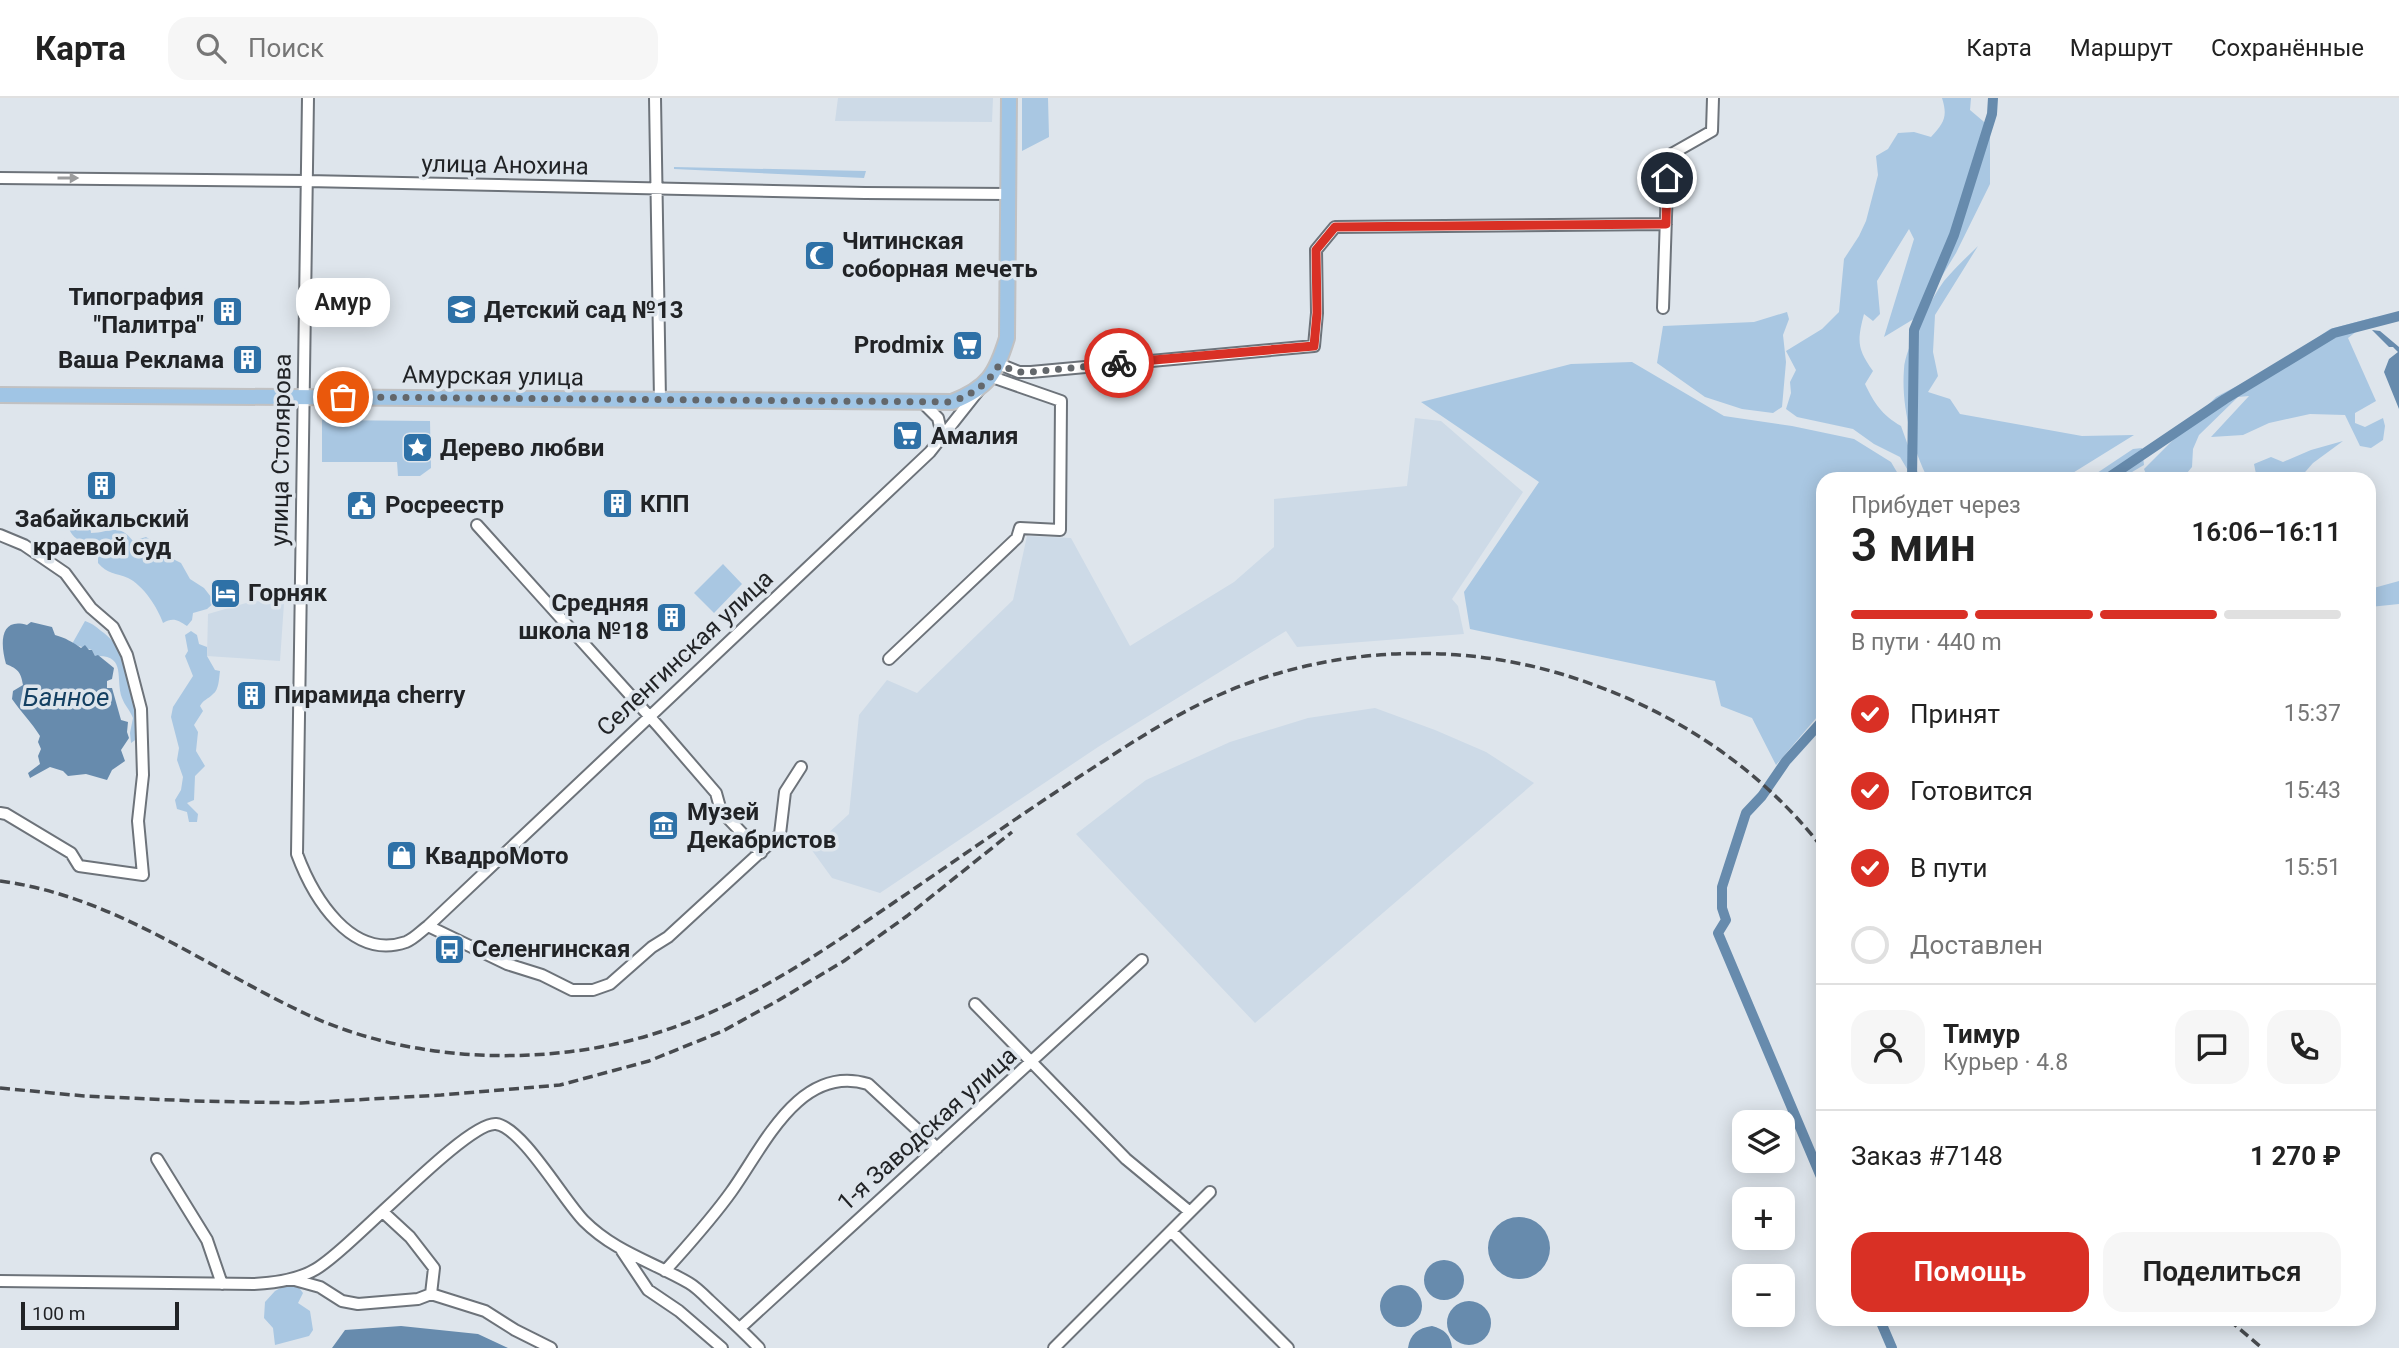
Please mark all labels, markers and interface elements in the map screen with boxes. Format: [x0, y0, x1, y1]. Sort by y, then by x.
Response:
search box [168, 17, 658, 80]
text: Карта [35, 29, 126, 68]
icon: search [192, 29, 230, 67]
text: Поиск [248, 33, 324, 63]
text: Карта [1966, 34, 2032, 62]
text: Маршрут [2070, 34, 2173, 62]
text: Сохранённые [2211, 34, 2364, 62]
pin [1637, 148, 1697, 208]
street label: улица Анохина [421, 150, 589, 180]
icon: home [1648, 159, 1686, 197]
one-way arrow [57, 172, 79, 184]
place label: Читинская соборная мечеть [842, 227, 1038, 283]
mosque icon: Читинская соборная мечеть [802, 238, 836, 272]
callout: Амур [296, 278, 390, 327]
place label: Типография "Палитра" [69, 283, 204, 339]
text: Амур [315, 289, 371, 316]
school or university icon: Детский сад №13 [444, 293, 478, 327]
building icon: Типография "Палитра" [210, 294, 244, 328]
place label: Детский сад №13 [484, 296, 684, 324]
supermarket icon: Prodmix [950, 328, 984, 362]
courier [1084, 328, 1154, 398]
place label: Prodmix [854, 331, 945, 359]
building icon: Ваша Реклама [230, 343, 264, 377]
icon: bike [1100, 344, 1138, 382]
place label: Ваша Реклама [58, 346, 224, 374]
street label: улица Столярова [265, 353, 297, 547]
street label: Амурская улица [402, 360, 584, 392]
pin [313, 367, 373, 427]
icon: bag [324, 378, 362, 416]
supermarket icon: Амалия [891, 419, 925, 453]
place label: Амалия [931, 422, 1018, 450]
place icon: Дерево любви [400, 431, 434, 465]
place label: Дерево любви [440, 434, 604, 462]
building icon: Забайкальский краевой суд [85, 468, 119, 502]
building icon: КПП [600, 487, 634, 521]
public building icon: Росреестр [345, 488, 379, 522]
place label: КПП [640, 490, 689, 518]
place label: Росреестр [385, 491, 504, 519]
text: Прибудет через [1851, 492, 2021, 519]
place label: Забайкальский краевой суд [15, 505, 189, 561]
text: 16:06–16:11 [2191, 517, 2341, 547]
text: 3 мин [1851, 518, 1976, 572]
street label: Селенгинская улица [591, 564, 779, 742]
hotel icon: Горняк [208, 576, 242, 610]
place label: Горняк [248, 579, 327, 607]
place label: Средняя школа №18 [519, 589, 649, 645]
building icon: Средняя школа №18 [655, 600, 689, 634]
text: В пути · 440 m [1851, 629, 2002, 656]
building icon: Пирамида cherry [234, 678, 268, 712]
place label: Пирамида cherry [274, 681, 466, 709]
water label: Банное [23, 682, 109, 712]
icon: check [1851, 695, 1889, 733]
text: Принят [1910, 699, 2000, 729]
text: 15:37 [2284, 700, 2341, 727]
icon: check [1851, 772, 1889, 810]
text: Готовится [1910, 776, 2033, 806]
text: 15:43 [2284, 777, 2341, 804]
place label: Музей Декабристов [687, 798, 836, 854]
museum icon: Музей Декабристов [647, 809, 681, 843]
shop icon: КвадроМото [385, 839, 419, 873]
place label: КвадроМото [425, 842, 569, 870]
icon: check [1851, 849, 1889, 887]
text: В пути [1910, 853, 1987, 883]
text: 15:51 [2284, 854, 2341, 881]
text: Доставлен [1910, 930, 2043, 960]
bus stop icon: Селенгинская [432, 932, 466, 966]
place label: Селенгинская [472, 935, 630, 963]
button: person [1851, 1010, 1925, 1084]
button: chat [2175, 1010, 2249, 1084]
button: phone [2267, 1010, 2341, 1084]
text: Тимур [1943, 1019, 2020, 1049]
street label: 1-я Заводская улица [832, 1041, 1022, 1217]
text: Курьер · 4.8 [1943, 1049, 2068, 1076]
map controls [1732, 1110, 1795, 1327]
button: layers [1732, 1110, 1795, 1173]
text: Заказ #7148 [1851, 1141, 2003, 1171]
text: 1 270 ₽ [2250, 1141, 2341, 1171]
button: + [1732, 1187, 1795, 1250]
button: Помощь [1851, 1232, 2089, 1312]
button: Поделиться [2103, 1232, 2341, 1312]
button: − [1732, 1264, 1795, 1327]
scale bar [21, 1299, 178, 1331]
text: 100 m [32, 1302, 85, 1325]

